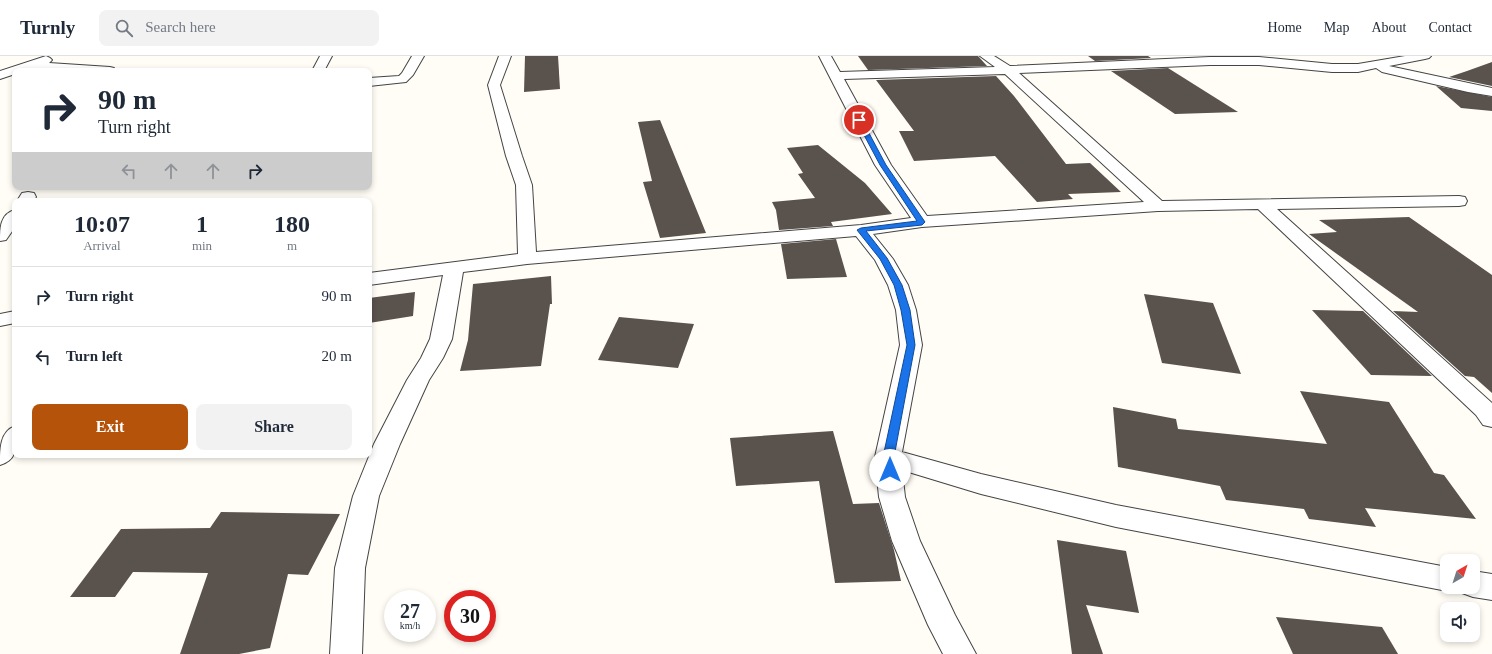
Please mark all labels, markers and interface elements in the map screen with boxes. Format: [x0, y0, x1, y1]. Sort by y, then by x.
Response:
search box [99, 10, 379, 46]
text: Turnly [20, 17, 75, 38]
icon: search [113, 17, 135, 39]
text: Search here [145, 19, 216, 35]
text: Home [1268, 20, 1302, 35]
text: Map [1324, 20, 1349, 35]
text: About [1371, 20, 1406, 35]
text: Contact [1428, 20, 1472, 35]
icon: right [32, 84, 84, 136]
text: 90 m [98, 84, 156, 115]
pin [842, 103, 876, 137]
icon: arrive [848, 109, 870, 131]
text: Turn right [98, 117, 171, 137]
icon: left [118, 160, 140, 182]
icon: ahead [160, 160, 182, 182]
icon: ahead [202, 160, 224, 182]
icon: right [244, 160, 266, 182]
text: 10:07 [74, 211, 130, 237]
text: 1 [196, 211, 208, 237]
text: 180 [274, 211, 310, 237]
text: Arrival [83, 238, 121, 253]
text: min [192, 238, 212, 253]
text: m [287, 238, 297, 253]
icon: right [32, 286, 54, 308]
text: Turn right [66, 288, 133, 304]
text: 90 m [322, 288, 352, 304]
icon: left [32, 346, 54, 368]
text: Turn left [66, 348, 123, 364]
text: 20 m [322, 348, 352, 364]
button: Exit [32, 404, 188, 450]
button: Share [196, 404, 352, 450]
position arrow [869, 449, 911, 491]
north arrow [1440, 554, 1480, 594]
map controls [1440, 554, 1480, 642]
speed limit sign: 30 [444, 590, 496, 642]
text: 27 [400, 600, 420, 622]
button: sound [1440, 602, 1480, 642]
text: km/h [400, 620, 420, 631]

